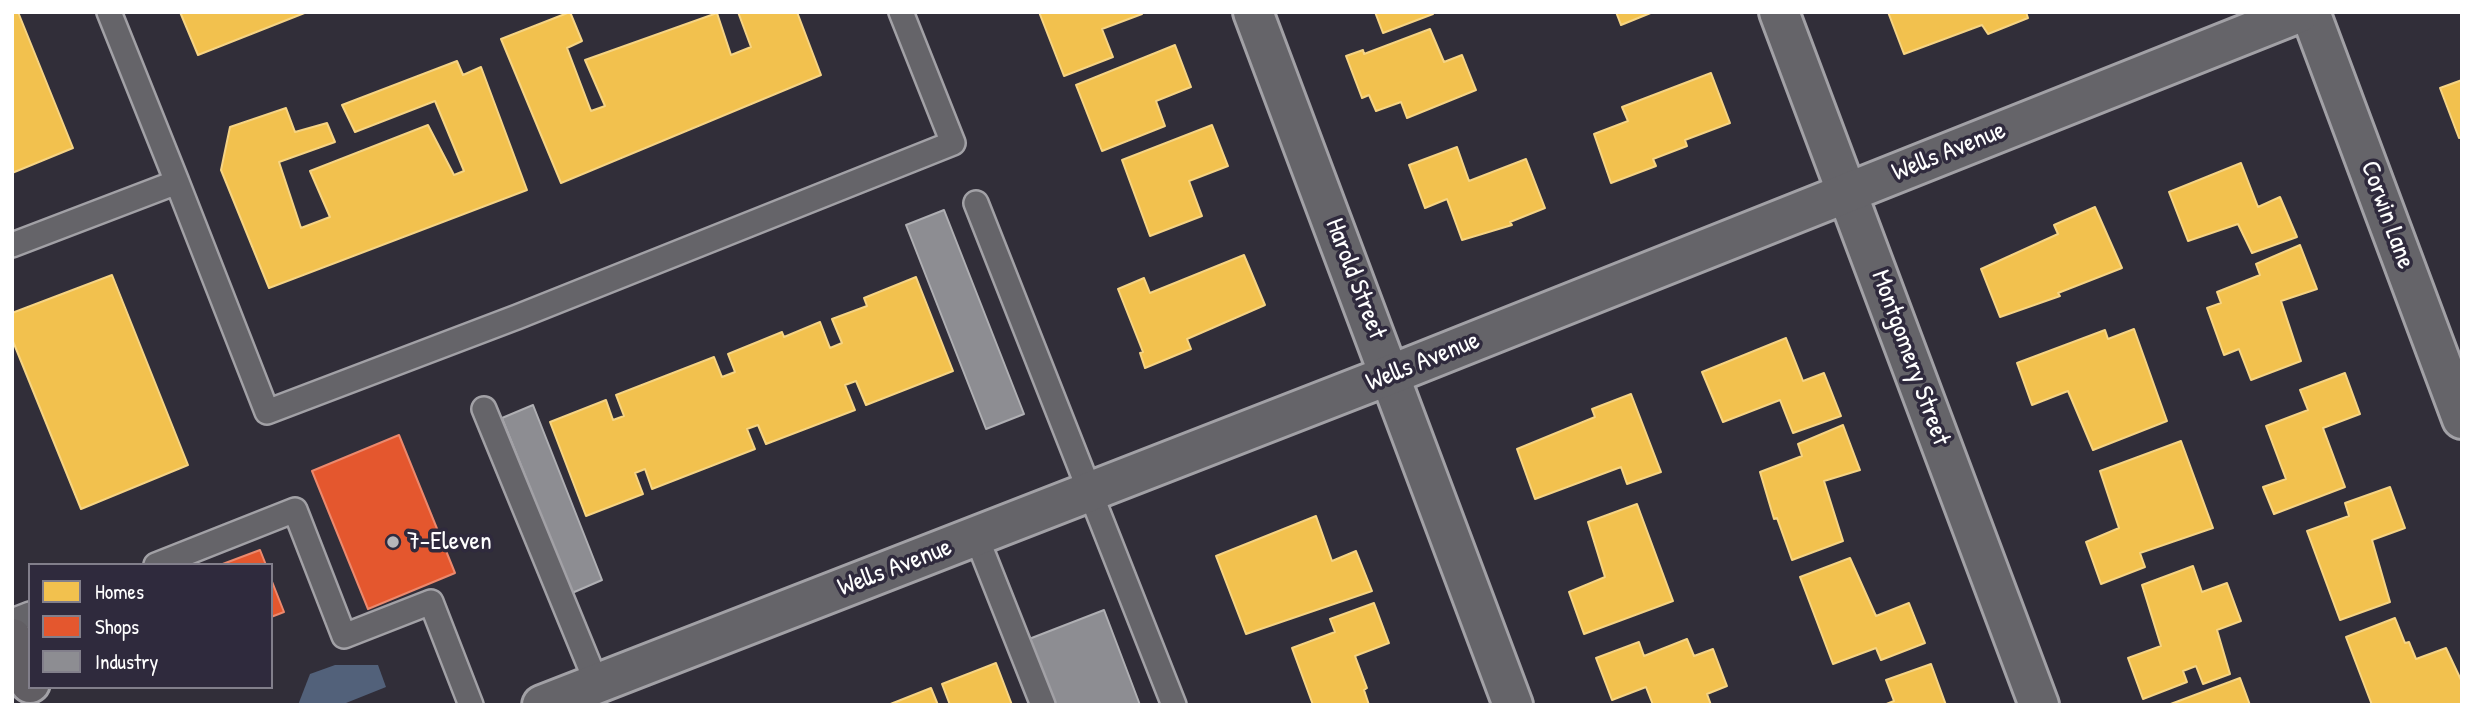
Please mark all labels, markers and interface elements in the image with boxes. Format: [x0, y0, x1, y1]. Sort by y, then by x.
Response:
street label: Wells Avenue [1888, 115, 2010, 189]
street label: Corwin Lane [2353, 157, 2421, 273]
street label: Harold Street [1318, 214, 1392, 344]
street label: Montgomery Street [1864, 266, 1956, 450]
street label: Wells Avenue [1362, 325, 1484, 399]
place label: 7-Eleven [407, 526, 492, 558]
street label: Wells Avenue [834, 532, 956, 604]
marker: 7-Eleven [385, 534, 401, 550]
legend [28, 563, 273, 689]
text: Homes [95, 577, 144, 606]
text: Shops [95, 612, 139, 641]
text: Industry [95, 647, 158, 676]

